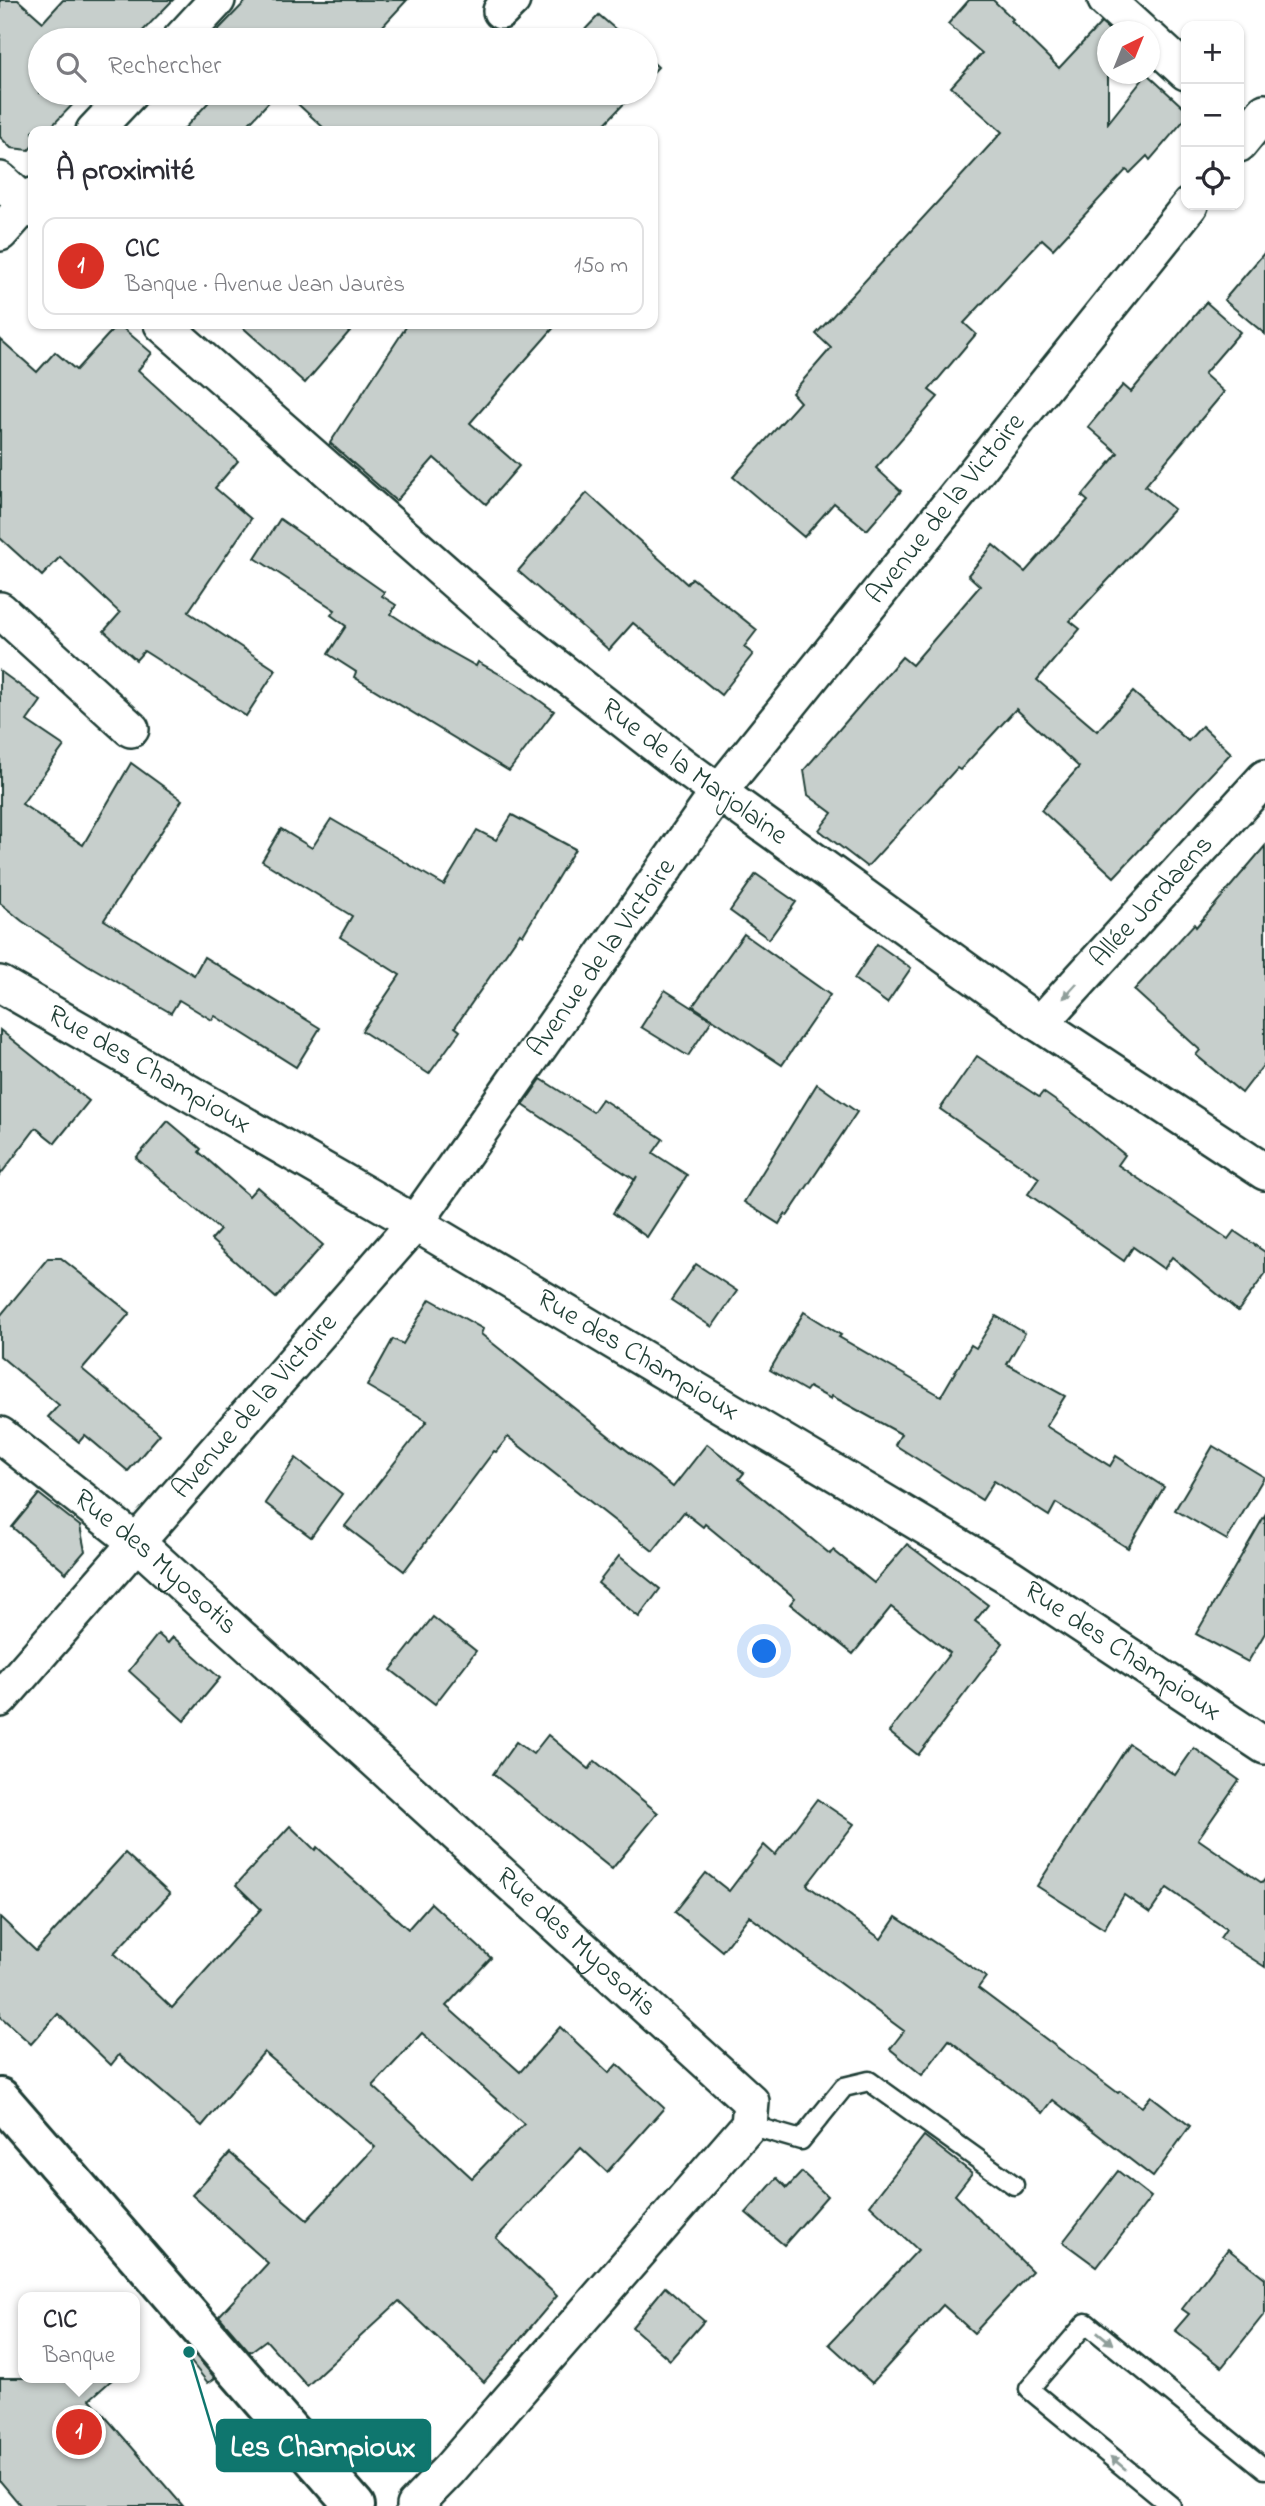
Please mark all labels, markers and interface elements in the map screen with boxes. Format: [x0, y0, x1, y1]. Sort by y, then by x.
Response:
north arrow [1097, 21, 1160, 84]
map controls [1181, 21, 1244, 210]
button: + [1181, 21, 1244, 84]
search box [28, 28, 658, 105]
icon: search [52, 48, 90, 86]
text: Rechercher [108, 48, 221, 86]
button: − [1181, 84, 1244, 147]
button: locate [1181, 147, 1244, 210]
text: À proximité [56, 150, 194, 194]
text: CIC [125, 231, 160, 269]
text: 1 [77, 250, 85, 283]
text: 150 m [574, 250, 628, 283]
text: Banque · Avenue Jean Jaurès [125, 269, 405, 302]
street label: Avenue de la Victoire [857, 404, 1036, 613]
street label: Rue de la Marjolaine [592, 689, 796, 856]
street label: Allée Jordaens [1080, 826, 1224, 977]
street label: Avenue de la Victoire [517, 849, 687, 1066]
one-way arrow [1063, 982, 1079, 999]
street label: Rue des Champioux [39, 995, 259, 1145]
street label: Rue des Champioux [529, 1279, 747, 1432]
street label: Avenue de la Victoire [162, 1304, 348, 1509]
street label: Rue des Myosotis [64, 1479, 247, 1645]
street label: Rue des Champioux [1015, 1571, 1229, 1732]
your location [747, 1634, 781, 1668]
street label: Rue des Myosotis [486, 1858, 666, 2027]
popup [18, 2292, 140, 2383]
text: CIC [43, 2302, 78, 2340]
one-way arrow [1095, 2331, 1113, 2346]
text: Banque [43, 2340, 115, 2373]
pin: 1 [56, 2406, 102, 2458]
callout: Les Champioux [217, 2420, 430, 2471]
text: Les Champioux [230, 2427, 416, 2471]
one-way arrow [1109, 2455, 1127, 2470]

